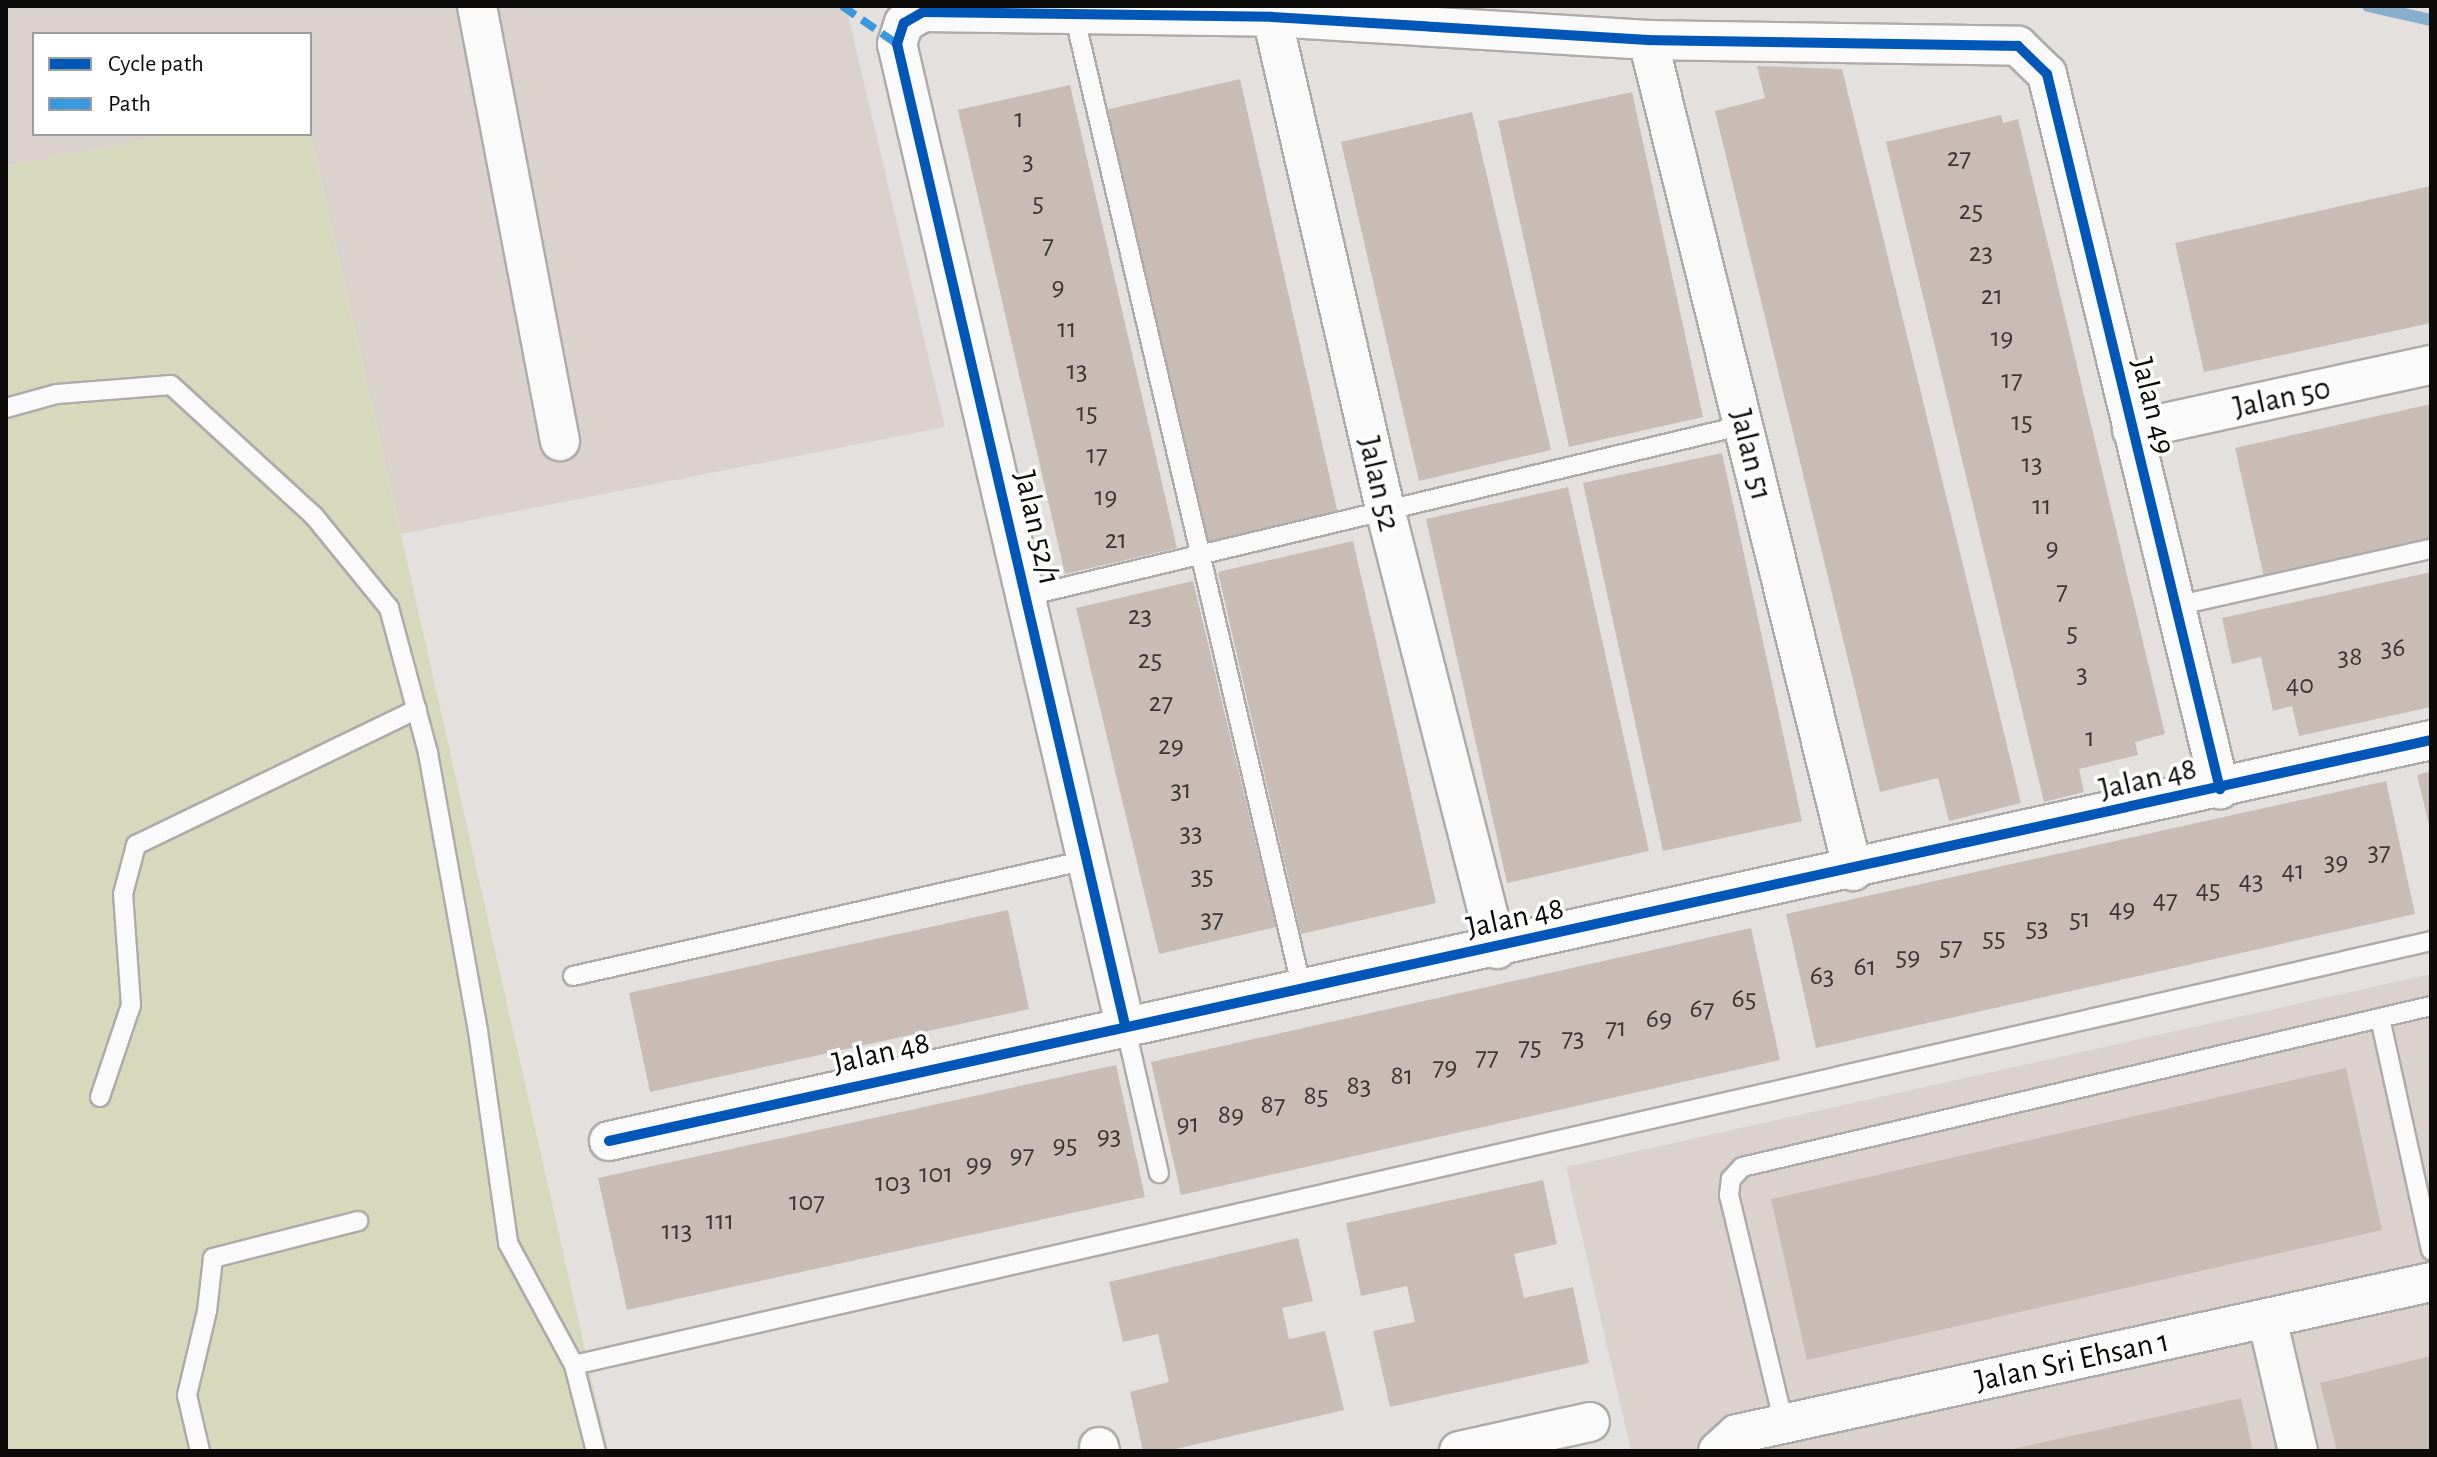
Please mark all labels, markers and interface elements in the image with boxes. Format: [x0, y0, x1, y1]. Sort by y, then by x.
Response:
legend [32, 32, 312, 136]
text: Cycle path [108, 52, 204, 76]
text: Path [108, 92, 151, 116]
house number: 1 [1014, 102, 1024, 136]
house number: 27 [1947, 141, 1971, 175]
house number: 3 [1022, 144, 1034, 178]
house number: 5 [1032, 186, 1044, 220]
house number: 25 [1959, 194, 1983, 228]
house number: 7 [1042, 228, 1054, 262]
house number: 23 [1969, 236, 1993, 270]
house number: 9 [1051, 270, 1065, 304]
house number: 21 [1981, 279, 2003, 313]
house number: 11 [1057, 312, 1077, 346]
house number: 19 [1991, 321, 2013, 355]
street label: Jalan 49 [2122, 353, 2184, 459]
house number: 13 [1066, 354, 1088, 388]
house number: 17 [2001, 363, 2023, 397]
street label: Jalan 50 [2230, 369, 2334, 427]
house number: 15 [1076, 396, 1098, 430]
street label: Jalan 51 [1721, 405, 1781, 505]
house number: 15 [2011, 405, 2033, 439]
street label: Jalan 52 [1349, 433, 1409, 535]
house number: 17 [1086, 438, 1108, 472]
house number: 13 [2021, 447, 2043, 481]
street label: Jalan 52/1 [1005, 467, 1069, 589]
house number: 19 [1095, 480, 1117, 514]
house number: 11 [2032, 489, 2052, 523]
house number: 21 [1105, 523, 1127, 557]
house number: 9 [2045, 531, 2059, 565]
house number: 7 [2056, 574, 2068, 608]
house number: 23 [1128, 599, 1152, 633]
house number: 5 [2066, 616, 2078, 650]
house number: 36 [2381, 631, 2405, 665]
house number: 38 [2338, 640, 2362, 674]
house number: 25 [1138, 643, 1162, 677]
house number: 3 [2076, 657, 2088, 691]
house number: 40 [2286, 668, 2314, 702]
house number: 27 [1149, 686, 1173, 720]
house number: 1 [2085, 721, 2095, 755]
house number: 29 [1158, 729, 1184, 763]
street label: Jalan 48 [2096, 749, 2200, 809]
house number: 31 [1170, 773, 1192, 807]
house number: 33 [1179, 816, 1203, 850]
house number: 37 [2367, 835, 2391, 869]
house number: 39 [2324, 845, 2348, 879]
house number: 41 [2281, 854, 2305, 888]
house number: 35 [1190, 859, 1214, 893]
house number: 43 [2238, 864, 2264, 898]
house number: 45 [2195, 873, 2221, 907]
house number: 47 [2152, 883, 2178, 917]
street label: Jalan 48 [1463, 889, 1567, 947]
house number: 49 [2109, 892, 2135, 926]
house number: 37 [1200, 902, 1224, 936]
house number: 51 [2069, 902, 2091, 936]
house number: 53 [2025, 911, 2049, 945]
house number: 55 [1982, 921, 2006, 955]
house number: 57 [1939, 930, 1963, 964]
house number: 59 [1896, 940, 1920, 974]
house number: 61 [1854, 950, 1876, 984]
house number: 63 [1810, 959, 1834, 993]
house number: 65 [1732, 982, 1756, 1016]
house number: 67 [1690, 992, 1714, 1026]
house number: 69 [1646, 1002, 1672, 1036]
house number: 71 [1605, 1011, 1627, 1045]
house number: 73 [1561, 1021, 1585, 1055]
street label: Jalan 48 [829, 1023, 933, 1083]
house number: 75 [1518, 1030, 1542, 1064]
house number: 77 [1475, 1040, 1499, 1074]
house number: 79 [1433, 1050, 1457, 1084]
house number: 81 [1391, 1059, 1413, 1093]
house number: 83 [1347, 1069, 1371, 1103]
house number: 85 [1304, 1079, 1328, 1113]
house number: 87 [1261, 1088, 1285, 1122]
house number: 89 [1218, 1098, 1244, 1132]
house number: 91 [1177, 1107, 1199, 1141]
house number: 93 [1097, 1119, 1121, 1153]
house number: 95 [1053, 1128, 1077, 1162]
house number: 97 [1010, 1138, 1034, 1172]
house number: 99 [966, 1147, 992, 1181]
house number: 101 [919, 1157, 953, 1191]
house number: 103 [875, 1166, 911, 1200]
house number: 107 [789, 1185, 825, 1219]
house number: 111 [706, 1204, 734, 1238]
house number: 113 [662, 1214, 692, 1248]
street label: Jalan Sri Ehsan 1 [1971, 1322, 2173, 1400]

